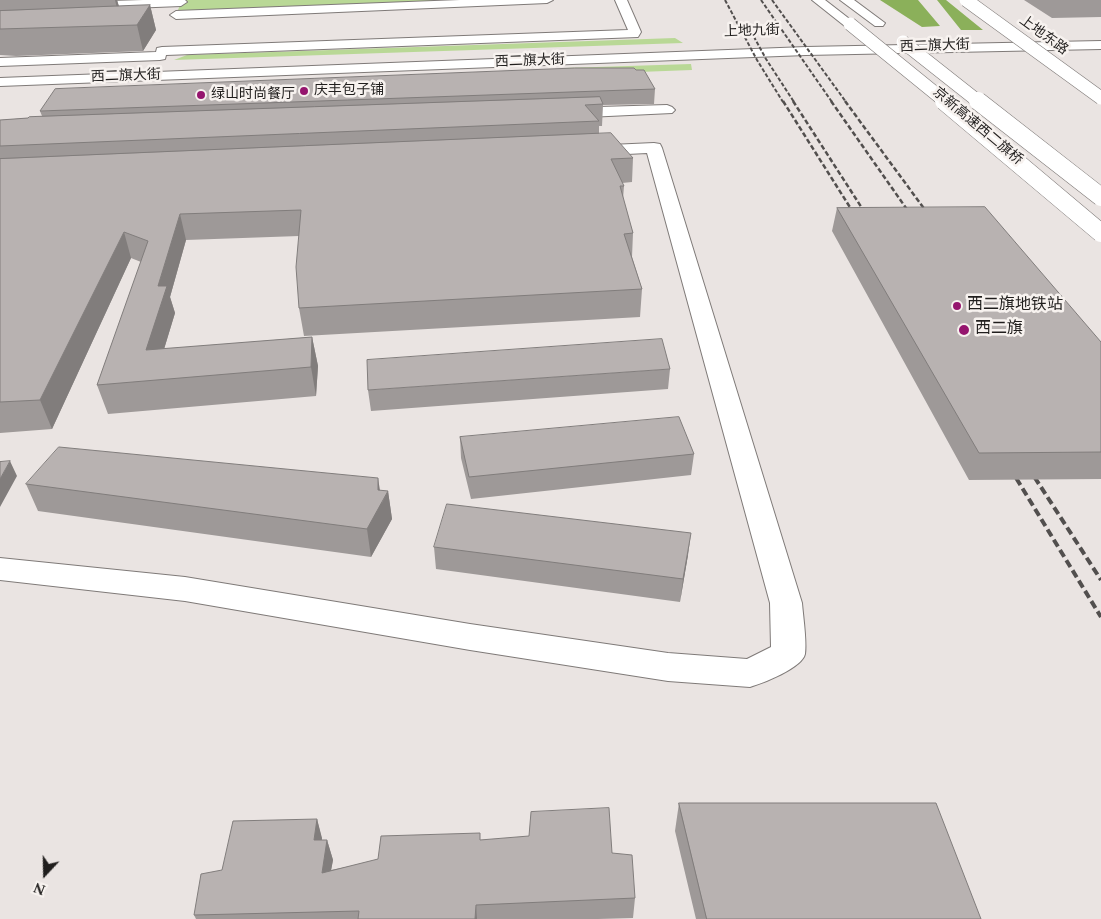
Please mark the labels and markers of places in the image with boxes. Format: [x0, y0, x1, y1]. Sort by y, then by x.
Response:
place label: 庆丰包子铺 [314, 83, 384, 99]
marker: 庆丰包子铺 [298, 85, 310, 97]
place label: 绿山时尚餐厅 [211, 87, 295, 103]
marker: 绿山时尚餐厅 [195, 89, 207, 101]
place label: 西二旗地铁站 [967, 296, 1063, 316]
marker: 西二旗地铁站 [951, 300, 963, 312]
place label: 西二旗 [975, 320, 1023, 340]
marker: 西二旗 [957, 323, 971, 337]

